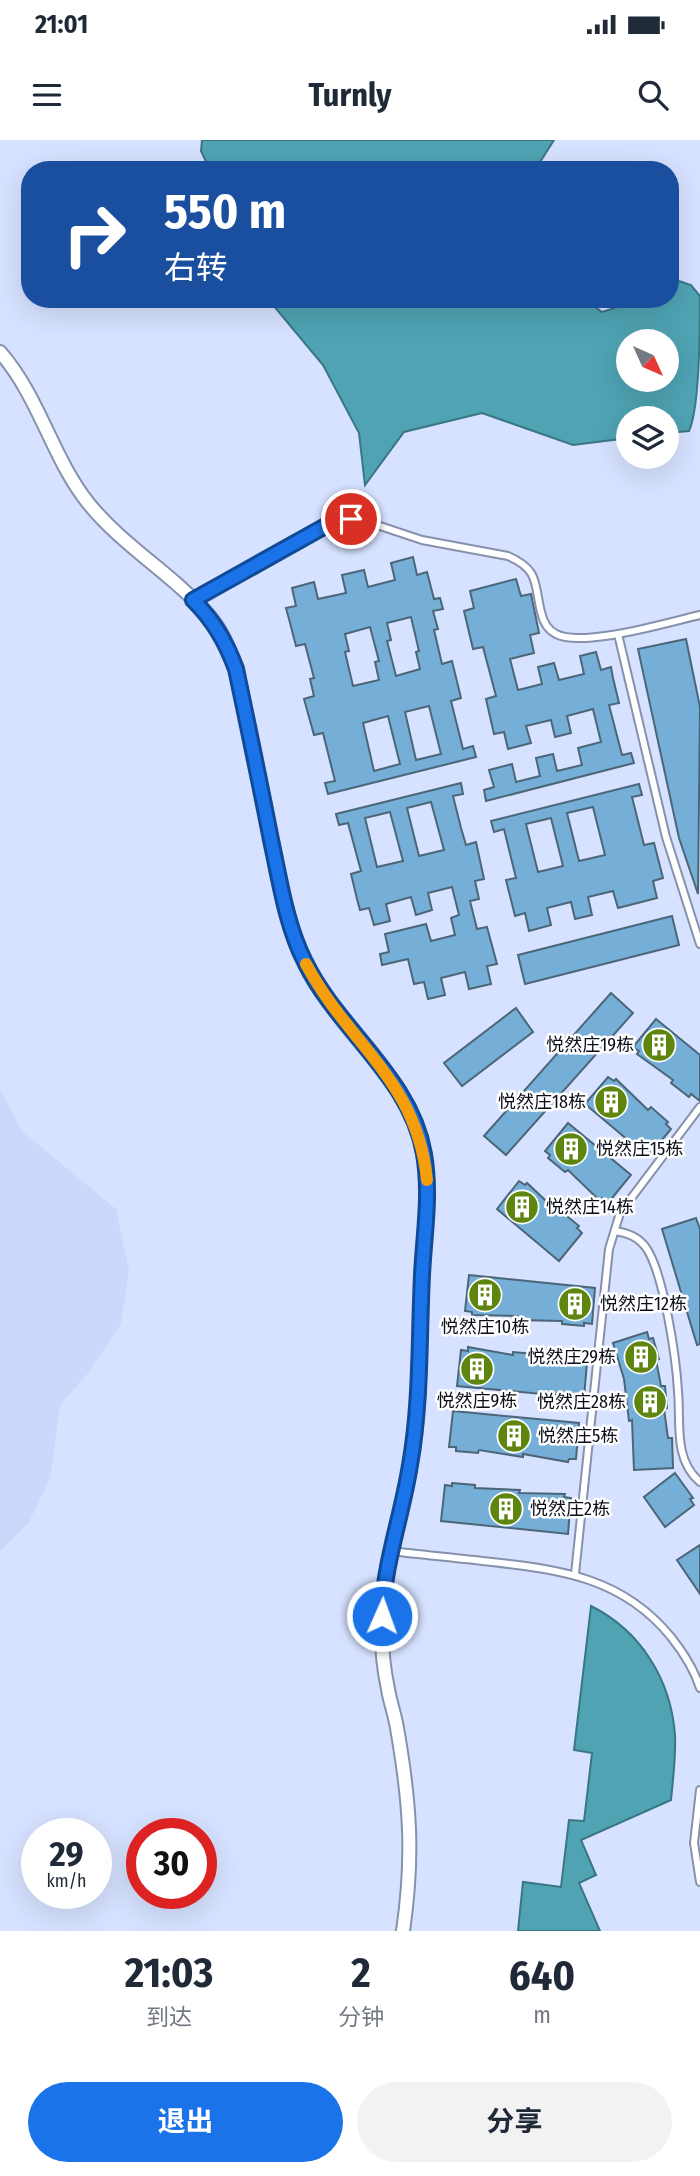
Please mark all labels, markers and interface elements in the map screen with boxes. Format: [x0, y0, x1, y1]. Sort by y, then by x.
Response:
text: 21:01 [35, 9, 88, 40]
icon: menu [28, 76, 66, 114]
text: Turnly [308, 76, 392, 114]
icon: search [634, 76, 672, 114]
text: 550 m [164, 182, 286, 241]
icon: right [49, 189, 140, 280]
text: 右转 [164, 249, 228, 287]
north arrow [616, 329, 679, 392]
map controls [616, 329, 679, 469]
button: layers [616, 406, 679, 469]
pin [321, 489, 381, 549]
icon: arrive [332, 500, 370, 538]
building icon: 悦然庄19栋 [640, 1026, 678, 1064]
place label: 悦然庄19栋 [546, 1034, 634, 1056]
building icon: 悦然庄18栋 [592, 1083, 630, 1121]
place label: 悦然庄18栋 [498, 1091, 586, 1113]
building icon: 悦然庄15栋 [552, 1130, 590, 1168]
place label: 悦然庄15栋 [596, 1138, 683, 1160]
building icon: 悦然庄14栋 [503, 1188, 541, 1226]
place label: 悦然庄14栋 [546, 1196, 634, 1218]
building icon: 悦然庄10栋 [466, 1276, 504, 1314]
building icon: 悦然庄12栋 [556, 1285, 594, 1323]
place label: 悦然庄12栋 [600, 1293, 687, 1315]
place label: 悦然庄10栋 [441, 1316, 529, 1338]
building icon: 悦然庄29栋 [622, 1338, 660, 1376]
place label: 悦然庄29栋 [527, 1346, 616, 1368]
building icon: 悦然庄9栋 [458, 1350, 496, 1388]
building icon: 悦然庄28栋 [631, 1383, 669, 1421]
place label: 悦然庄9栋 [437, 1390, 517, 1412]
place label: 悦然庄28栋 [537, 1391, 626, 1413]
building icon: 悦然庄5栋 [495, 1417, 533, 1455]
place label: 悦然庄5栋 [538, 1425, 618, 1447]
building icon: 悦然庄2栋 [487, 1490, 525, 1528]
place label: 悦然庄2栋 [530, 1498, 610, 1520]
position arrow [345, 1579, 419, 1653]
speed limit sign: 30 [126, 1818, 217, 1909]
text: 29 [49, 1833, 84, 1875]
text: km/h [46, 1870, 87, 1892]
text: 21:03 [125, 1948, 213, 1998]
text: 2 [351, 1948, 371, 1998]
text: 640 [509, 1951, 575, 2001]
text: m [533, 2001, 551, 2029]
text: 到达 [146, 2003, 192, 2031]
text: 分钟 [338, 2003, 384, 2031]
button: 退出 [28, 2082, 343, 2162]
button: 分享 [357, 2082, 672, 2162]

